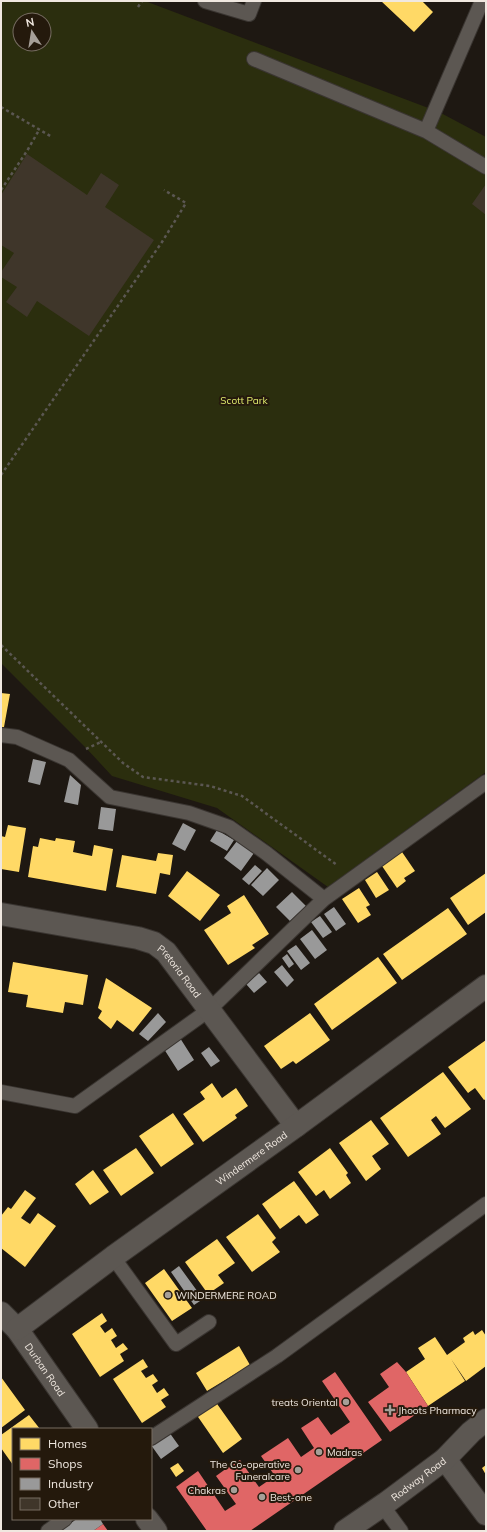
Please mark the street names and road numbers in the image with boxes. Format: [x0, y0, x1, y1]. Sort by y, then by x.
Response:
street label: Pretoria Road [155, 942, 204, 1000]
street label: Windermere Road [213, 1128, 290, 1188]
street label: Durban Road [22, 1341, 68, 1399]
street label: Rodway Road [388, 1454, 449, 1504]

